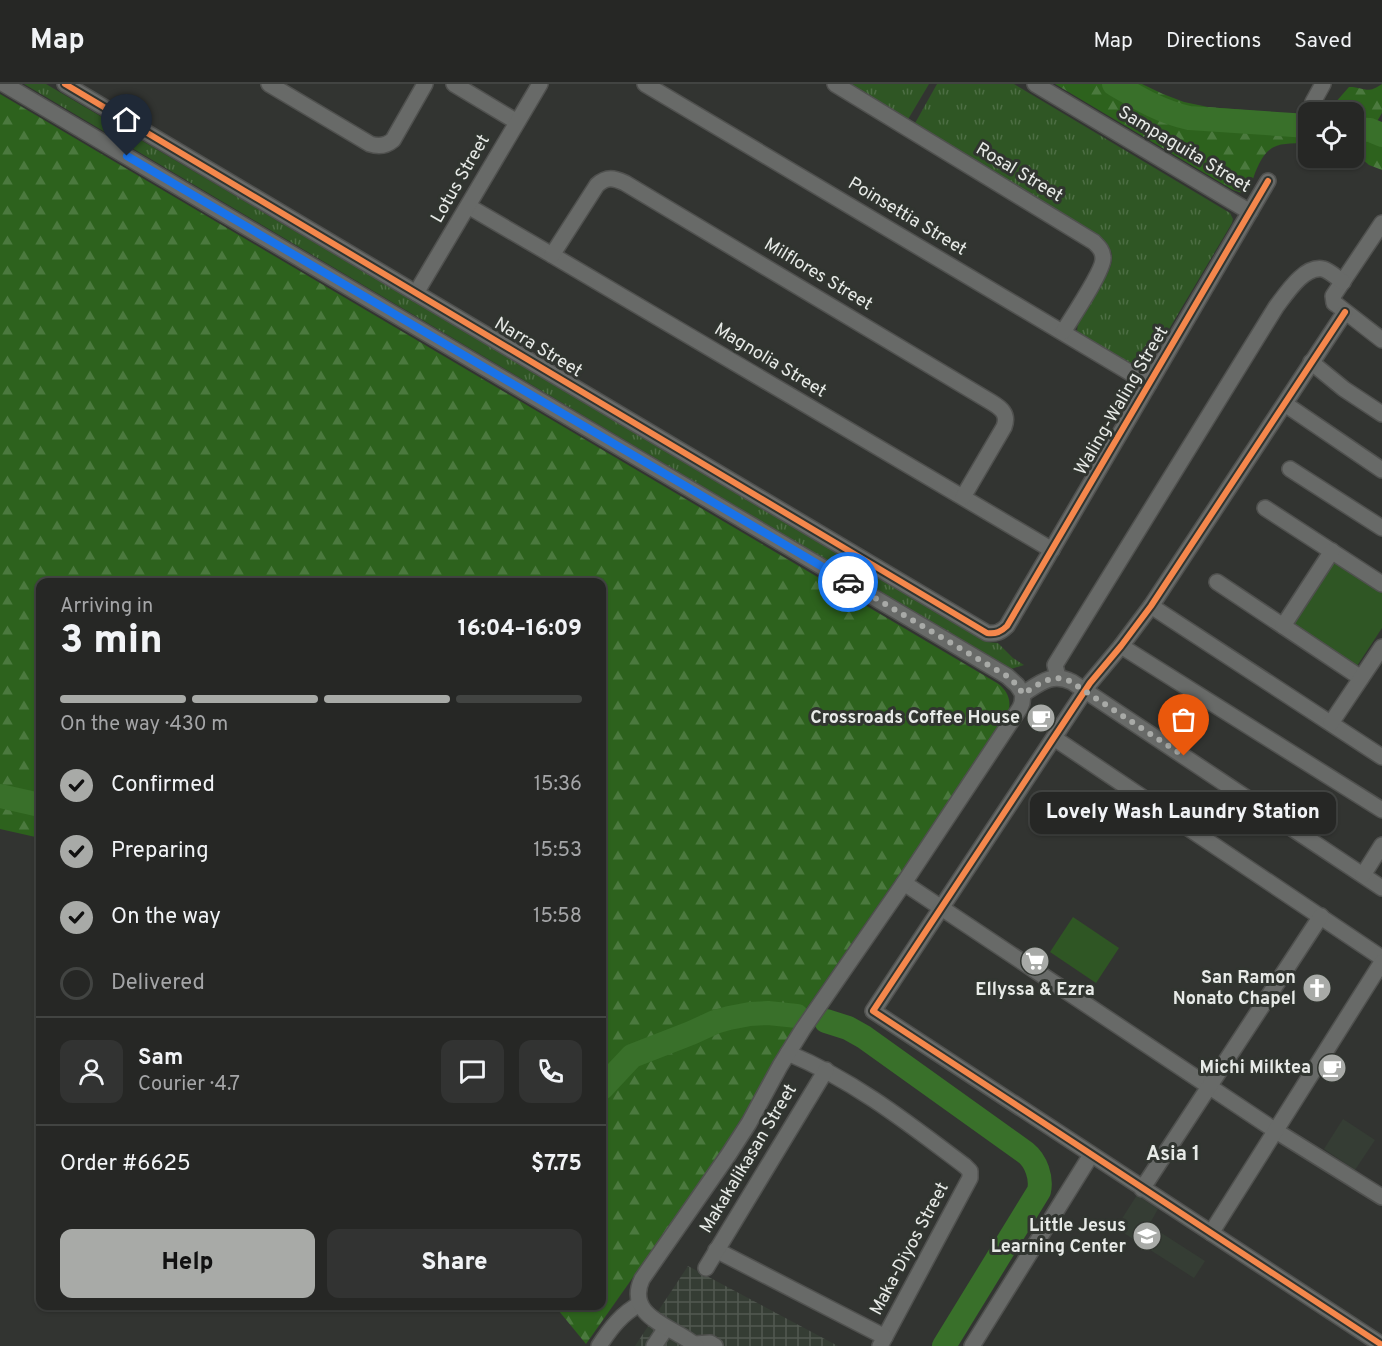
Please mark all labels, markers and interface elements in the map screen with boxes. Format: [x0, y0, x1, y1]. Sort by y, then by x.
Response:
text: Map [30, 23, 85, 59]
text: Map [1093, 28, 1133, 55]
text: Directions [1166, 28, 1261, 55]
text: Saved [1294, 28, 1352, 55]
pin [101, 94, 152, 156]
street label: Sampaguita Street [1113, 101, 1255, 199]
map controls [1298, 102, 1364, 168]
button: locate [1298, 102, 1364, 168]
icon: home [110, 103, 143, 136]
street label: Lotus Street [426, 131, 496, 227]
street label: Rosal Street [971, 138, 1067, 208]
street label: Poinsettia Street [843, 172, 971, 262]
street label: Milflores Street [759, 234, 877, 316]
street label: Narra Street [490, 313, 586, 383]
street label: Magnolia Street [710, 318, 830, 404]
street label: Waling-Waling Street [1070, 322, 1174, 480]
courier [818, 552, 878, 612]
icon: car [832, 566, 865, 599]
text: Arriving in [60, 594, 153, 620]
text: 16:04–16:09 [458, 616, 582, 643]
text: 3 min [60, 618, 163, 667]
pin [1158, 694, 1209, 756]
cafe icon: Crossroads Coffee House [1025, 702, 1057, 734]
icon: bag [1167, 703, 1200, 736]
place label: Crossroads Coffee House [810, 707, 1020, 730]
text: On the way · 430 m [60, 712, 228, 738]
icon: check [60, 769, 93, 802]
text: Confirmed [111, 772, 215, 799]
text: 15:36 [534, 772, 582, 798]
callout: Lovely Wash Laundry Station [1031, 792, 1337, 834]
text: Lovely Wash Laundry Station [1046, 800, 1320, 826]
icon: check [60, 835, 93, 868]
text: Preparing [111, 838, 209, 865]
text: 15:53 [533, 838, 582, 864]
icon: check [60, 901, 93, 934]
text: On the way [111, 904, 221, 931]
text: 15:58 [533, 904, 582, 930]
supermarket icon: Ellyssa & Ezra [1019, 945, 1051, 977]
place label: San Ramon Nonato Chapel [1173, 967, 1296, 1011]
text: Delivered [111, 970, 205, 997]
church icon: San Ramon Nonato Chapel [1301, 972, 1333, 1004]
place label: Ellyssa & Ezra [975, 979, 1095, 1002]
button: person [60, 1040, 123, 1103]
button: chat [441, 1040, 504, 1103]
button: phone [519, 1040, 582, 1103]
text: Sam [138, 1045, 183, 1072]
cafe icon: Michi Milktea [1316, 1052, 1348, 1084]
place label: Michi Milktea [1200, 1057, 1311, 1080]
text: Courier · 4.7 [138, 1072, 240, 1098]
street label: Makakalikasan Street [695, 1080, 803, 1238]
district label: Asia 1 [1146, 1142, 1200, 1168]
text: Order #6625 [60, 1151, 191, 1178]
text: $7.75 [531, 1151, 582, 1178]
street label: Maka-Diyos Street [865, 1179, 955, 1319]
place label: Little Jesus Learning Center [991, 1215, 1126, 1259]
school or university icon: Little Jesus Learning Center [1131, 1220, 1163, 1252]
button: Help [60, 1229, 315, 1298]
button: Share [327, 1229, 582, 1298]

